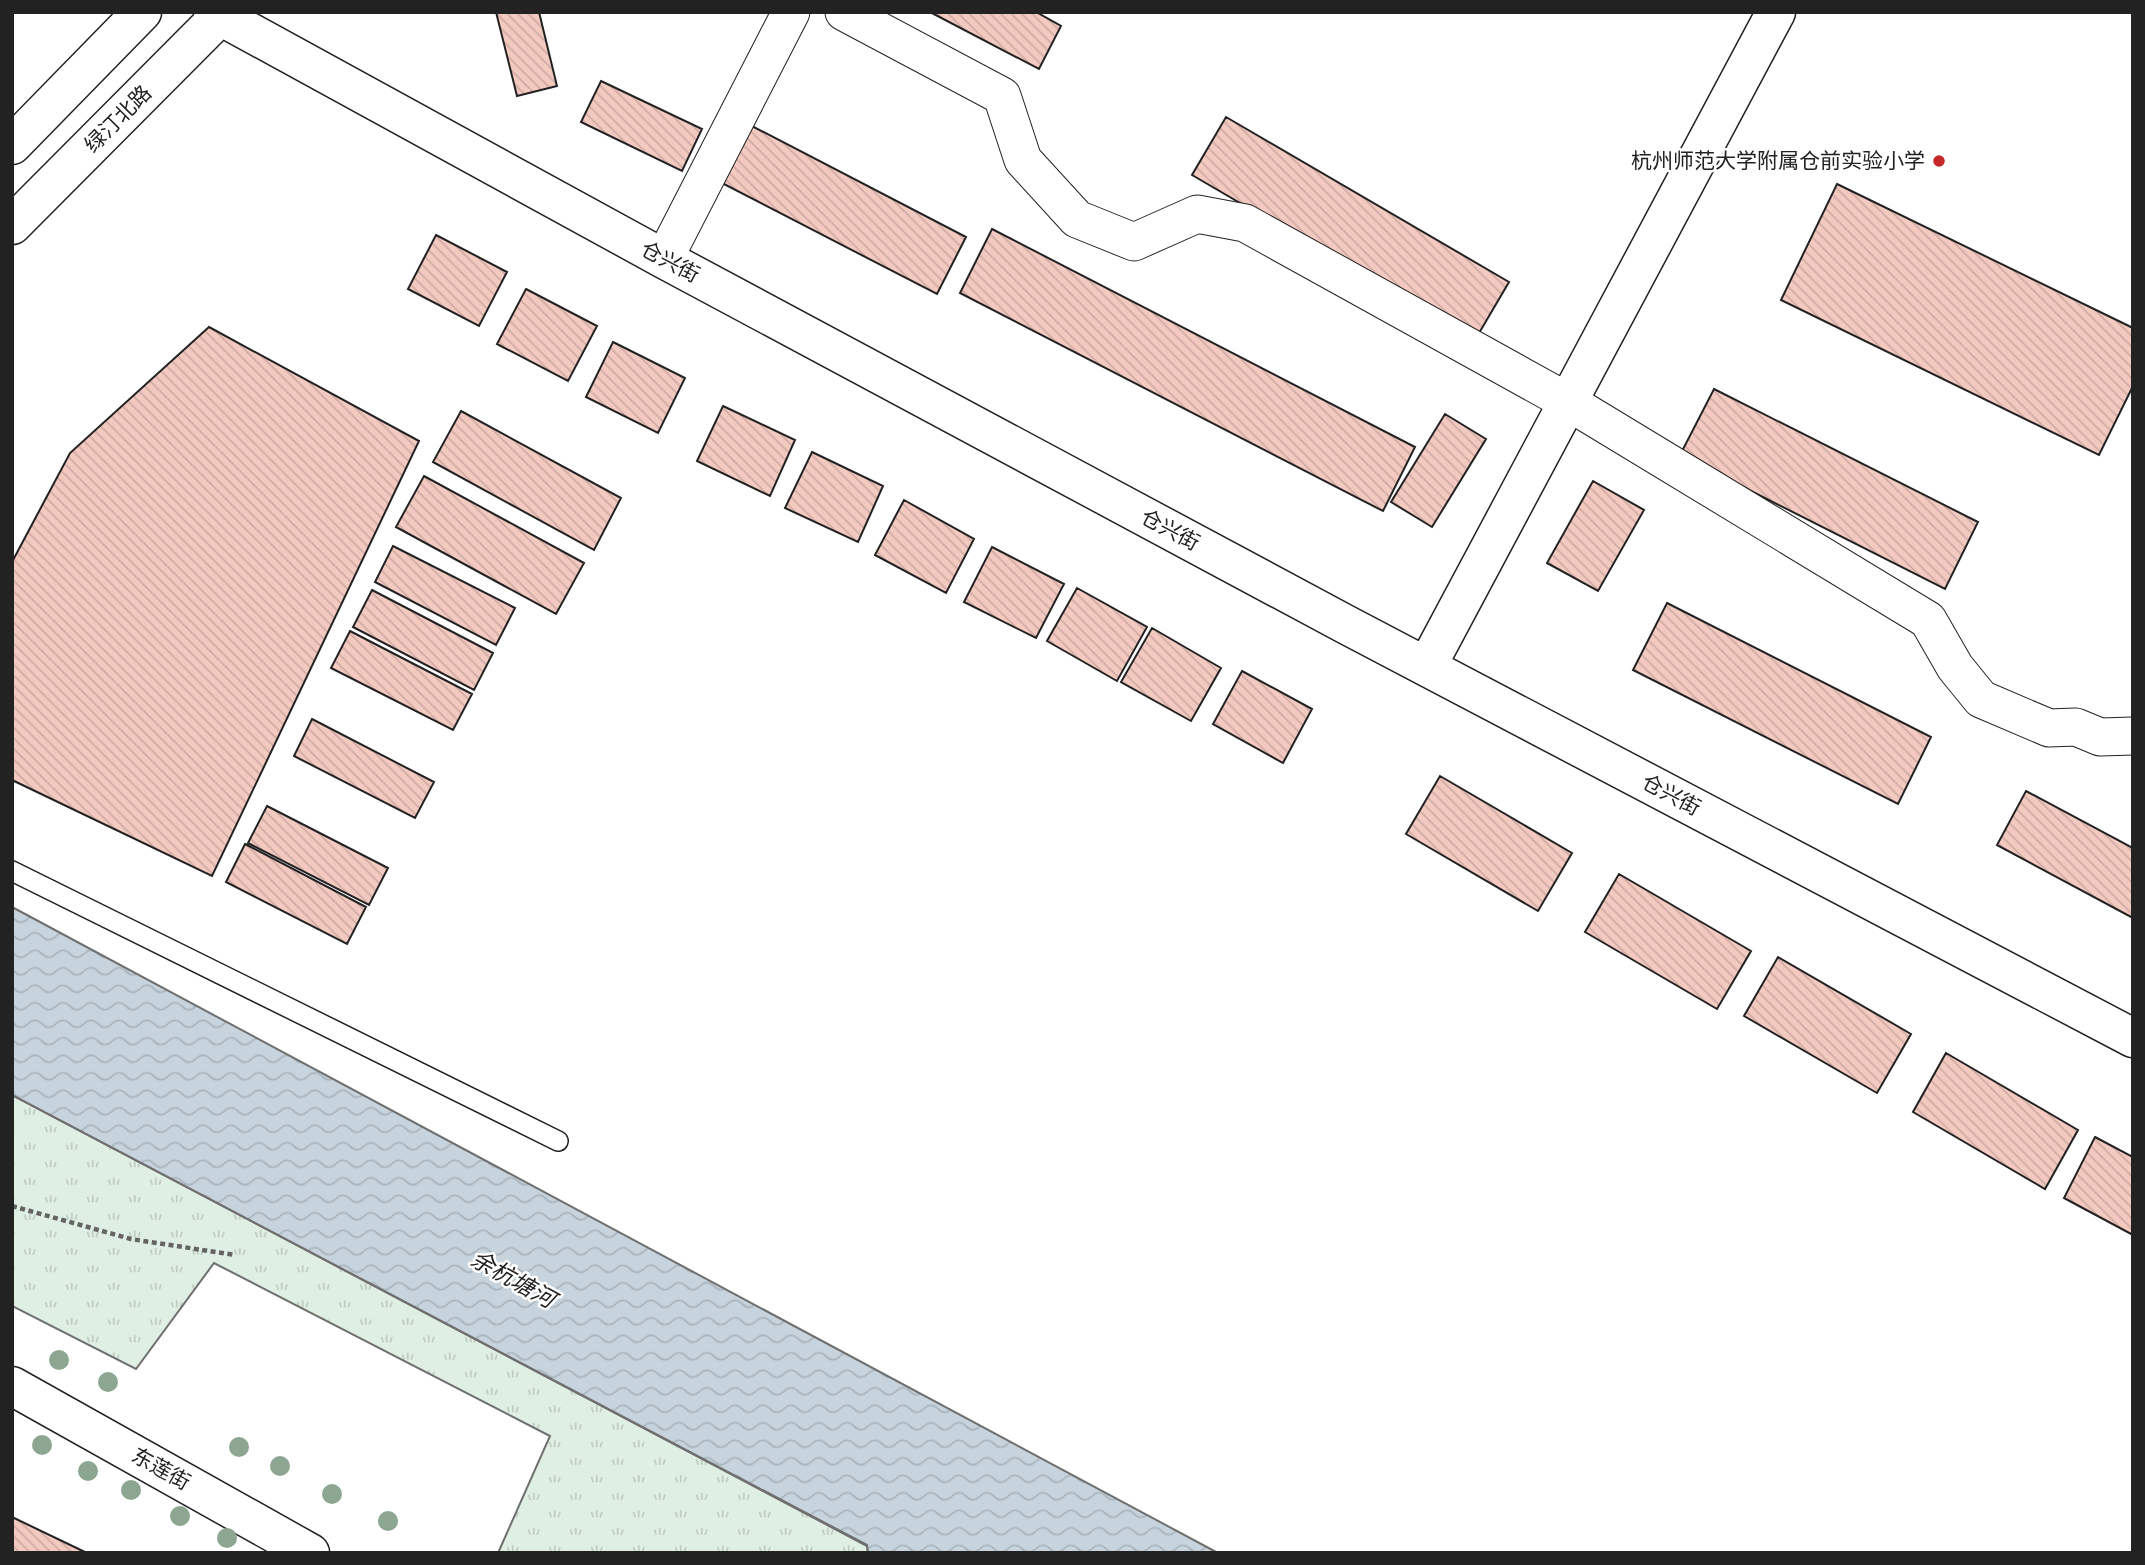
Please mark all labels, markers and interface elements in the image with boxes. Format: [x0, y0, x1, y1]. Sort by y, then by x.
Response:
street label: 绿汀北路 [78, 79, 155, 156]
place label: 杭州师范大学附属仓前实验小学 [1631, 147, 1925, 172]
marker: 杭州师范大学附属仓前实验小学 [1931, 153, 1947, 169]
street label: 仓兴街 [637, 235, 704, 287]
street label: 仓兴街 [1137, 503, 1204, 555]
street label: 仓兴街 [1638, 768, 1705, 820]
water label: 余杭塘河 [466, 1244, 564, 1315]
street label: 东莲街 [128, 1441, 195, 1494]

